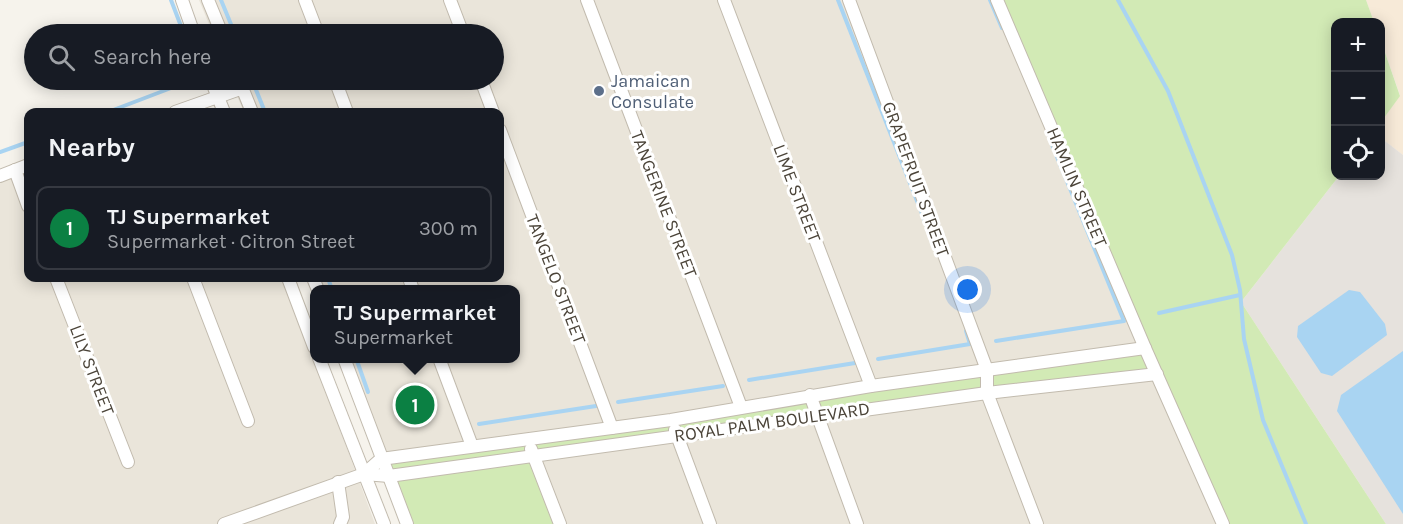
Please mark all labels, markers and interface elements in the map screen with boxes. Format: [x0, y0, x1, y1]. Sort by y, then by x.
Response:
map controls [1331, 18, 1385, 180]
button: + [1331, 18, 1385, 72]
search box [24, 24, 504, 90]
icon: search [45, 41, 78, 74]
text: Search here [93, 44, 211, 70]
place label: Jamaican Consulate [611, 70, 694, 113]
button: − [1331, 72, 1385, 126]
marker: Jamaican Consulate [592, 84, 606, 98]
street label: GRAPEFRUIT STREET [878, 98, 954, 260]
street label: HAMLIN STREET [1042, 124, 1112, 250]
button: locate [1331, 126, 1385, 180]
street label: TANGERINE STREET [626, 127, 702, 281]
text: Nearby [48, 132, 135, 163]
street label: LIME STREET [768, 141, 826, 245]
text: TJ Supermarket [107, 204, 270, 230]
street label: TANGELO STREET [521, 211, 591, 347]
text: 1 [66, 217, 73, 240]
text: 300 m [419, 217, 478, 240]
text: Supermarket · Citron Street [107, 230, 355, 253]
your location [953, 275, 982, 304]
popup [310, 285, 520, 363]
text: TJ Supermarket [334, 300, 496, 326]
street label: LILY STREET [65, 322, 119, 418]
text: Supermarket [334, 326, 453, 349]
pin: 1 [396, 382, 434, 428]
street label: ROYAL PALM BOULEVARD [673, 397, 871, 447]

